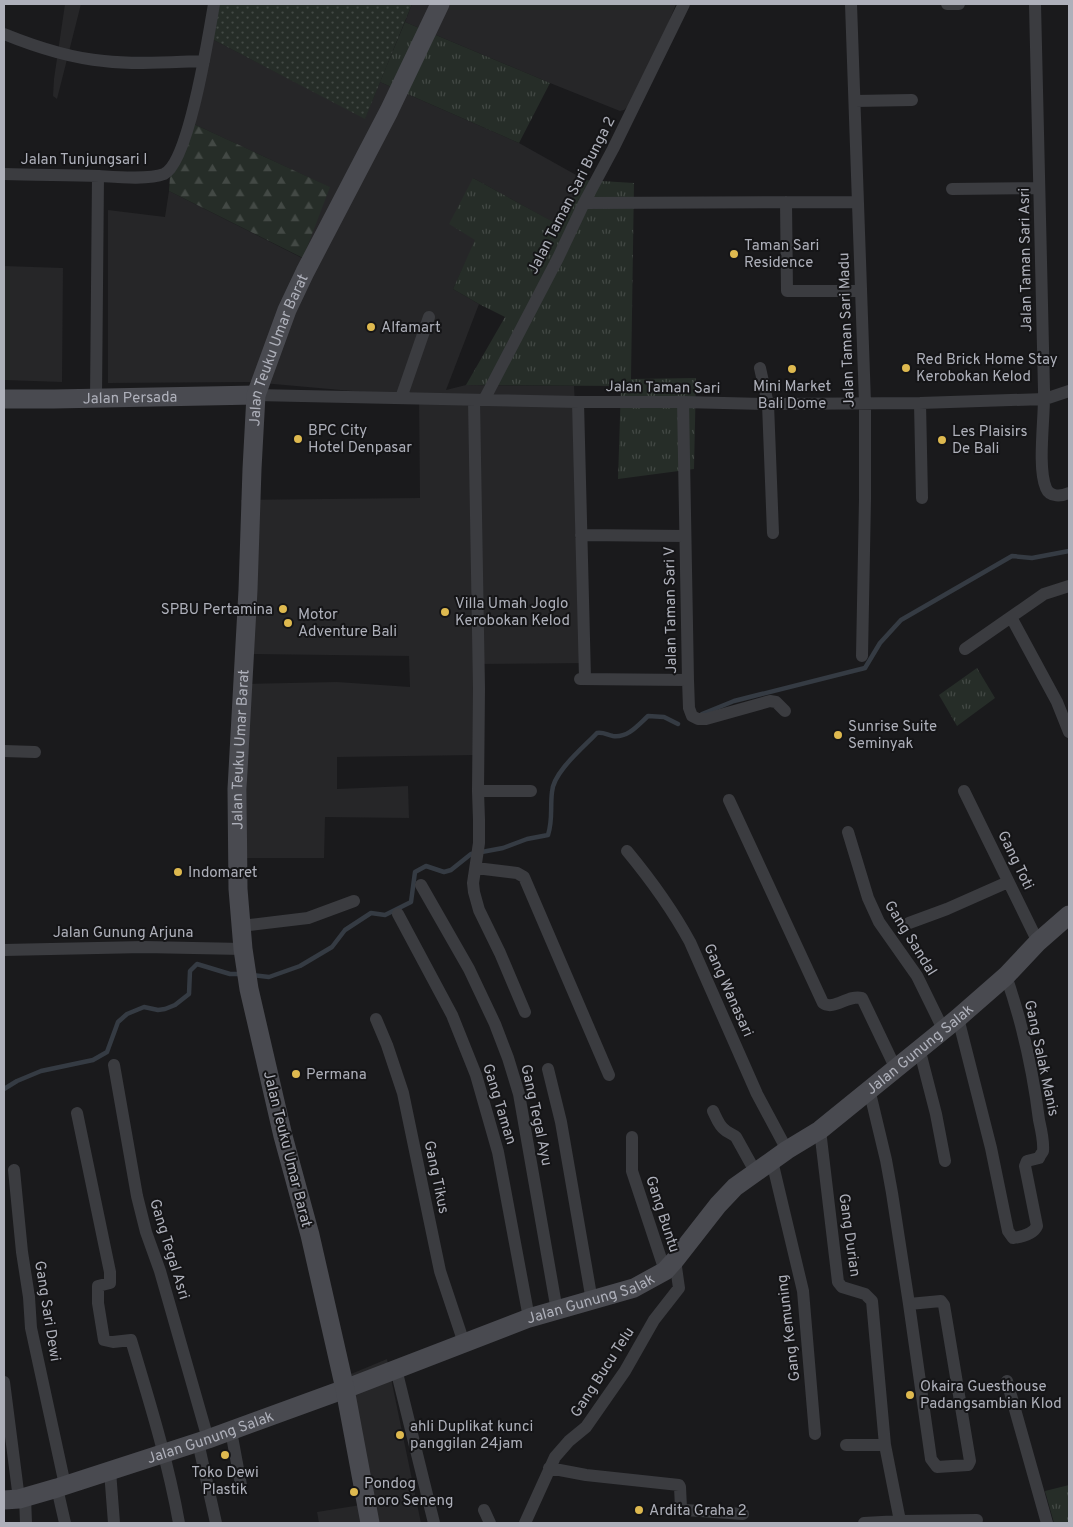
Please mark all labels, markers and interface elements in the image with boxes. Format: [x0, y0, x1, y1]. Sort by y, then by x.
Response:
street label: Jalan Taman Sari Bunga 2 [524, 114, 620, 278]
street label: Jalan Tunjungsari I [21, 151, 147, 170]
street label: Jalan Taman Sari Asri [1016, 188, 1037, 332]
place label: Taman Sari Residence [744, 237, 819, 273]
marker: Taman Sari Residence [728, 248, 740, 260]
street label: Jalan Taman Sari Madu [835, 252, 860, 408]
street label: Jalan Teuku Umar Barat [246, 271, 314, 427]
place label: Alfamart [381, 319, 441, 338]
marker: Alfamart [365, 321, 377, 333]
place label: Red Brick Home Stay Kerobokan Kelod [916, 351, 1058, 387]
marker: Red Brick Home Stay Kerobokan Kelod [900, 362, 912, 374]
marker: Mini Market Bali Dome [786, 363, 798, 375]
street label: Jalan Taman Sari [605, 378, 721, 399]
place label: Mini Market Bali Dome [753, 378, 831, 414]
street label: Jalan Persada [82, 389, 178, 409]
place label: BPC City Hotel Denpasar [308, 422, 412, 458]
place label: Les Plaisirs De Bali [952, 423, 1028, 459]
marker: BPC City Hotel Denpasar [292, 433, 304, 445]
marker: Les Plaisirs De Bali [936, 434, 948, 446]
street label: Jalan Taman Sari V [661, 546, 682, 674]
place label: Villa Umah Joglo Kerobokan Kelod [455, 595, 570, 631]
place label: SPBU Pertamina [161, 601, 273, 620]
marker: SPBU Pertamina [277, 603, 289, 615]
place label: Motor Adventure Bali [298, 606, 397, 642]
marker: Villa Umah Joglo Kerobokan Kelod [439, 606, 451, 618]
marker: Motor Adventure Bali [282, 617, 294, 629]
street label: Jalan Teuku Umar Barat [229, 669, 255, 830]
place label: Sunrise Suite Seminyak [848, 718, 937, 754]
marker: Sunrise Suite Seminyak [832, 729, 844, 741]
street label: Gang Toti [992, 828, 1037, 893]
place label: Indomaret [188, 864, 258, 883]
marker: Indomaret [172, 866, 184, 878]
street label: Gang Sandal [879, 898, 940, 980]
street label: Jalan Gunung Arjuna [53, 924, 193, 943]
street label: Gang Wanasari [699, 941, 757, 1040]
street label: Gang Salak Manis [1019, 999, 1062, 1118]
street label: Jalan Gunung Salak [863, 1001, 978, 1100]
street label: Gang Taman [477, 1062, 520, 1147]
street label: Gang Tegal Ayu [516, 1063, 556, 1168]
place label: Permana [306, 1066, 367, 1085]
marker: Permana [290, 1068, 302, 1080]
street label: Jalan Teuku Umar Barat [258, 1069, 315, 1230]
street label: Gang Tikus [419, 1139, 453, 1216]
street label: Gang Buntu [640, 1174, 683, 1255]
street label: Gang Durian [833, 1192, 864, 1278]
street label: Gang Tegal Asri [144, 1197, 193, 1302]
street label: Gang Sari Dewi [29, 1259, 64, 1363]
street label: Jalan Gunung Salak [525, 1270, 659, 1329]
street label: Gang Kemuning [774, 1273, 805, 1382]
street label: Gang Bucu Telu [567, 1324, 639, 1422]
place label: Okaira Guesthouse Padangsambian Klod [920, 1378, 1062, 1414]
marker: Okaira Guesthouse Padangsambian Klod [904, 1389, 916, 1401]
street label: Jalan Gunung Salak [145, 1408, 277, 1469]
place label: ahli Duplikat kunci panggilan 24jam [410, 1418, 533, 1454]
marker: ahli Duplikat kunci panggilan 24jam [394, 1429, 406, 1441]
marker: Toko Dewi Plastik [219, 1449, 231, 1461]
place label: Toko Dewi Plastik [191, 1464, 259, 1500]
place label: Pondog moro Seneng [364, 1475, 454, 1511]
marker: Pondog moro Seneng [348, 1486, 360, 1498]
place label: Ardita Graha 2 [649, 1502, 747, 1521]
marker: Ardita Graha 2 [633, 1504, 645, 1516]

